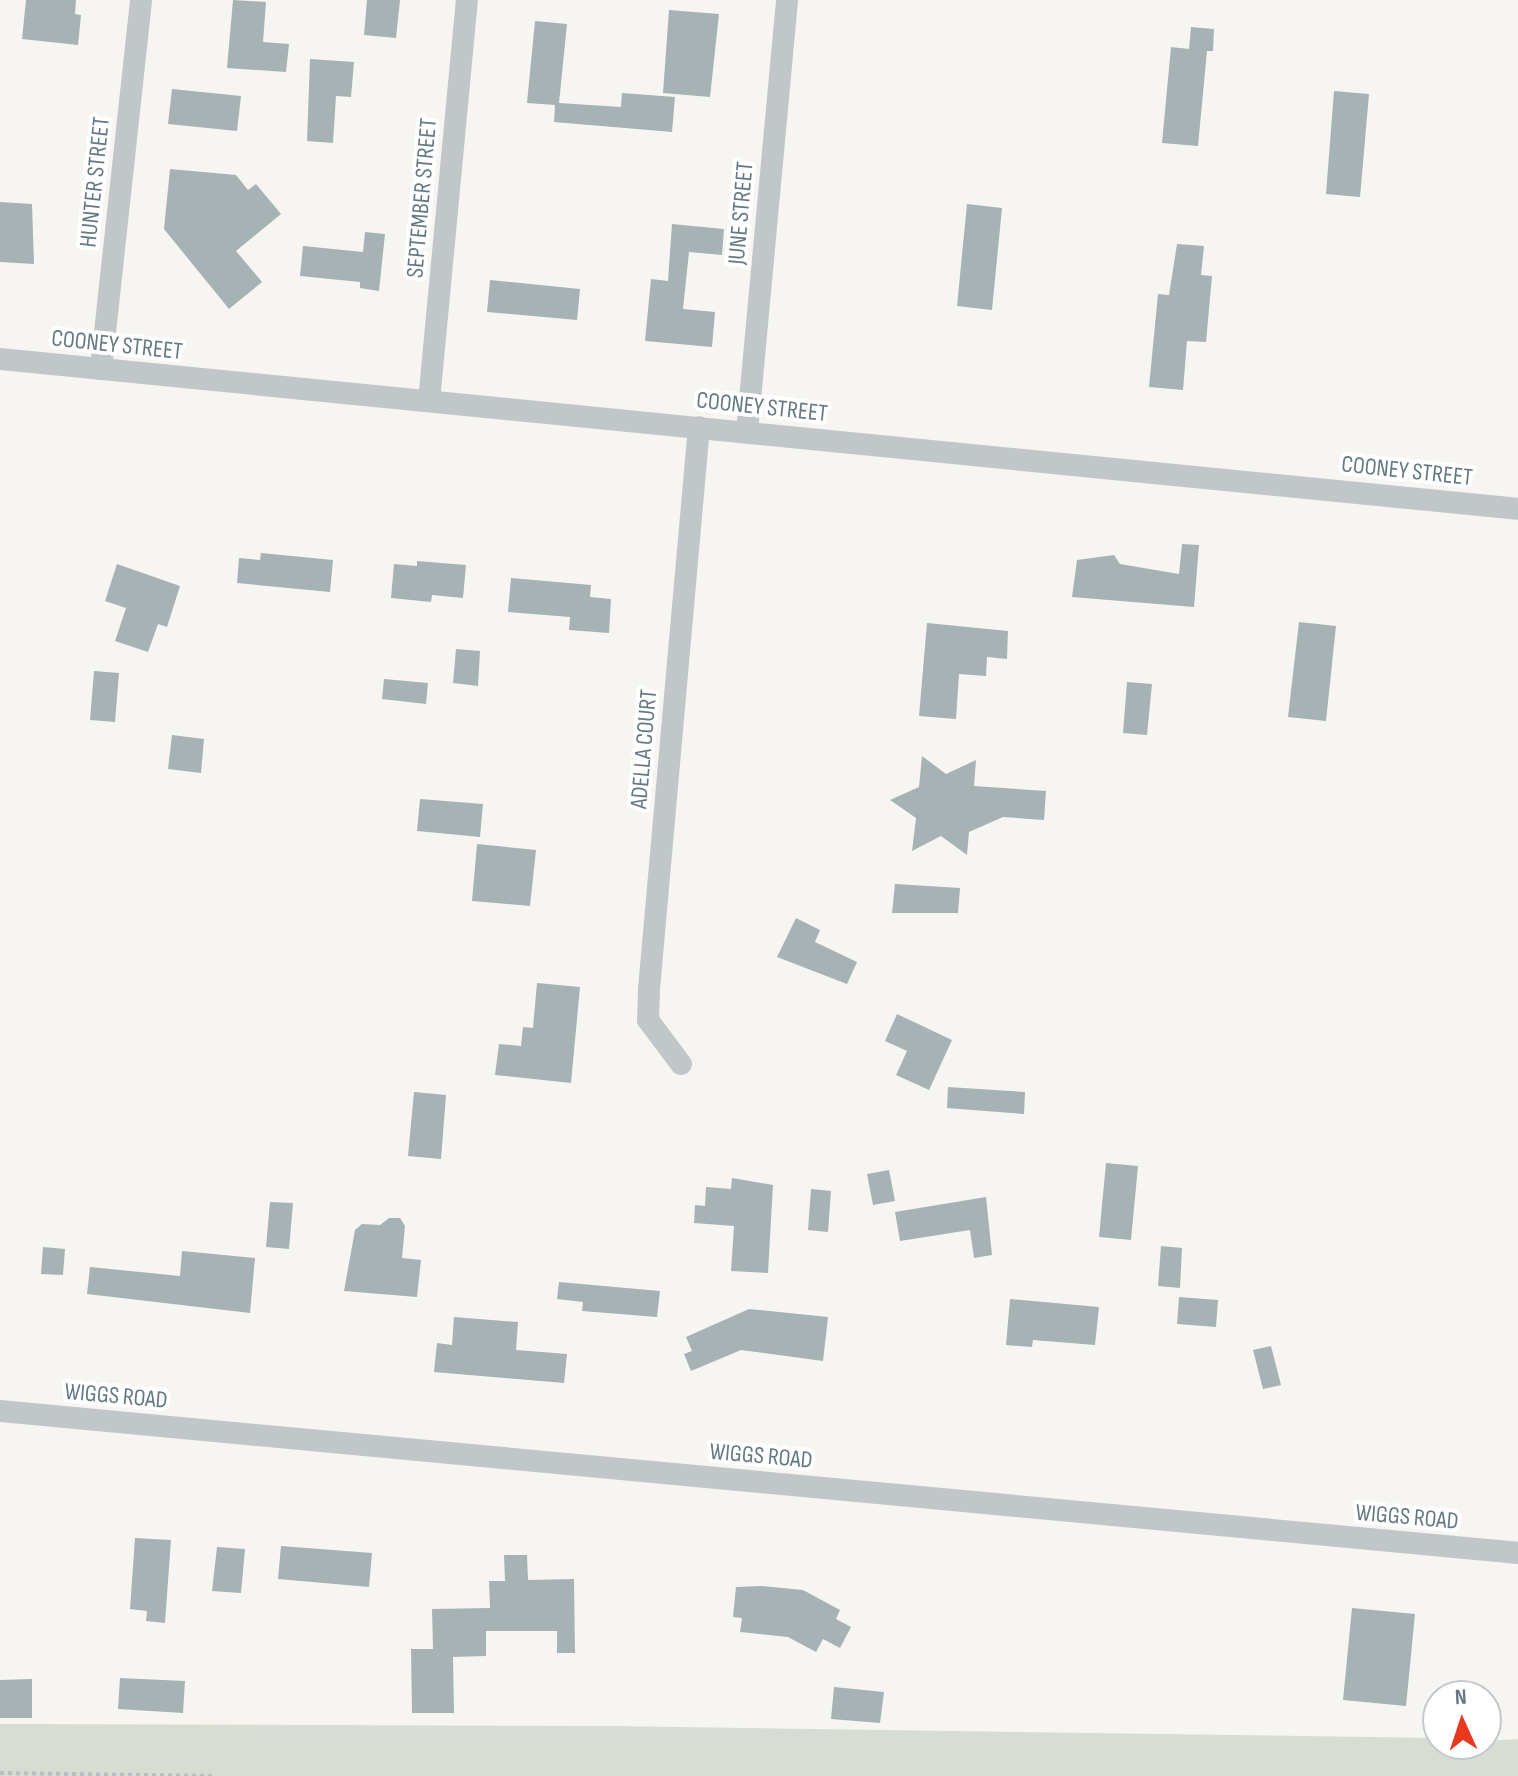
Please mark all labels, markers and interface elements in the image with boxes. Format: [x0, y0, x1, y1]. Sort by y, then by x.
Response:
street label: HUNTER STREET [74, 115, 116, 249]
street label: SEPTEMBER STREET [401, 117, 443, 279]
street label: JUNE STREET [722, 160, 760, 266]
street label: COONEY STREET [50, 324, 184, 366]
street label: COONEY STREET [695, 386, 829, 428]
street label: COONEY STREET [1340, 450, 1474, 492]
street label: ADELLA COURT [624, 688, 664, 810]
street label: WIGGS ROAD [63, 1377, 169, 1415]
street label: WIGGS ROAD [708, 1437, 814, 1475]
street label: WIGGS ROAD [1354, 1498, 1460, 1536]
north arrow [1422, 1680, 1502, 1760]
text: N [1454, 1684, 1467, 1711]

